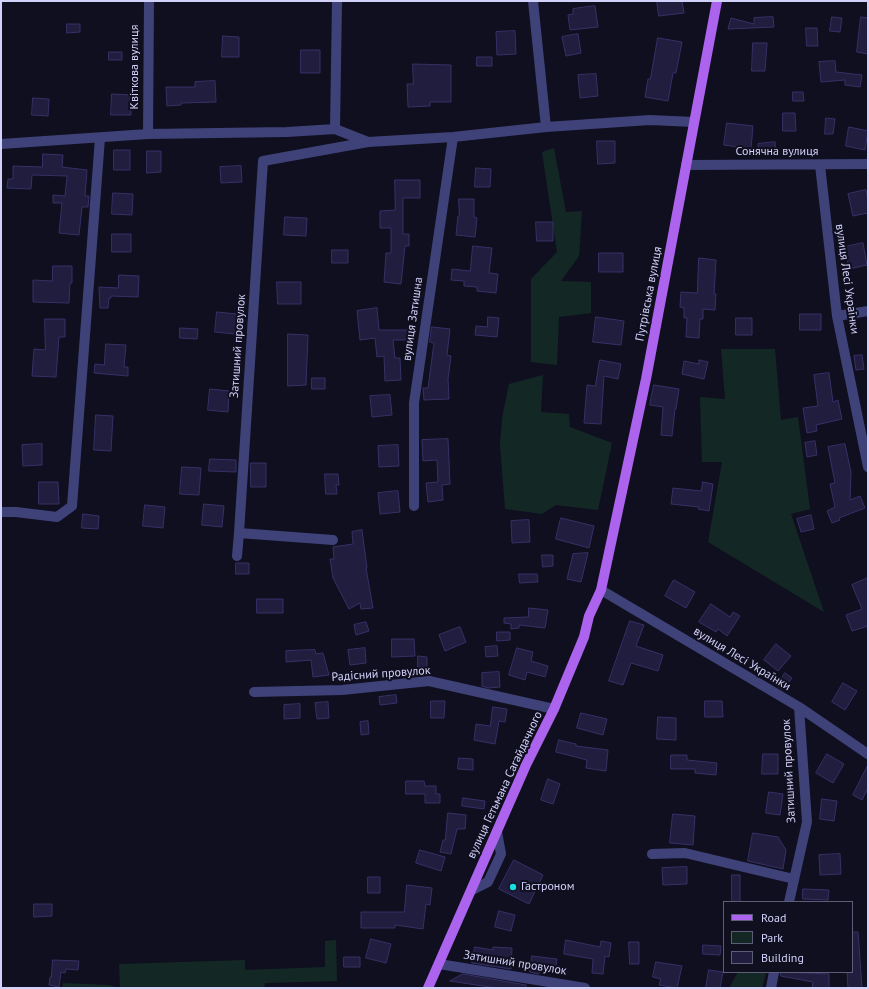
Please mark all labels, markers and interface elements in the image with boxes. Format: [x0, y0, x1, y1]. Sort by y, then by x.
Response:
street label: Квіткова вулиця [128, 25, 142, 109]
street label: Сонячна вулиця [736, 145, 818, 159]
street label: вулиця Лесі Українки [832, 223, 862, 335]
street label: Путрівська вулиця [633, 245, 665, 343]
street label: вулиця Затишна [400, 276, 426, 362]
street label: Затишний провулок [227, 293, 249, 399]
street label: вулиця Лесі Українки [691, 624, 793, 694]
street label: Радісний провулок [331, 663, 431, 685]
street label: вулиця Гетьмана Сагайдачного [464, 709, 546, 861]
street label: Затишний провулок [779, 719, 799, 823]
place label: Гастроном [521, 880, 575, 894]
marker: Гастроном [508, 882, 518, 892]
legend [723, 901, 853, 973]
text: Road [761, 910, 786, 925]
text: Park [761, 930, 783, 945]
street label: Затишний провулок [462, 948, 568, 978]
text: Building [761, 950, 804, 965]

